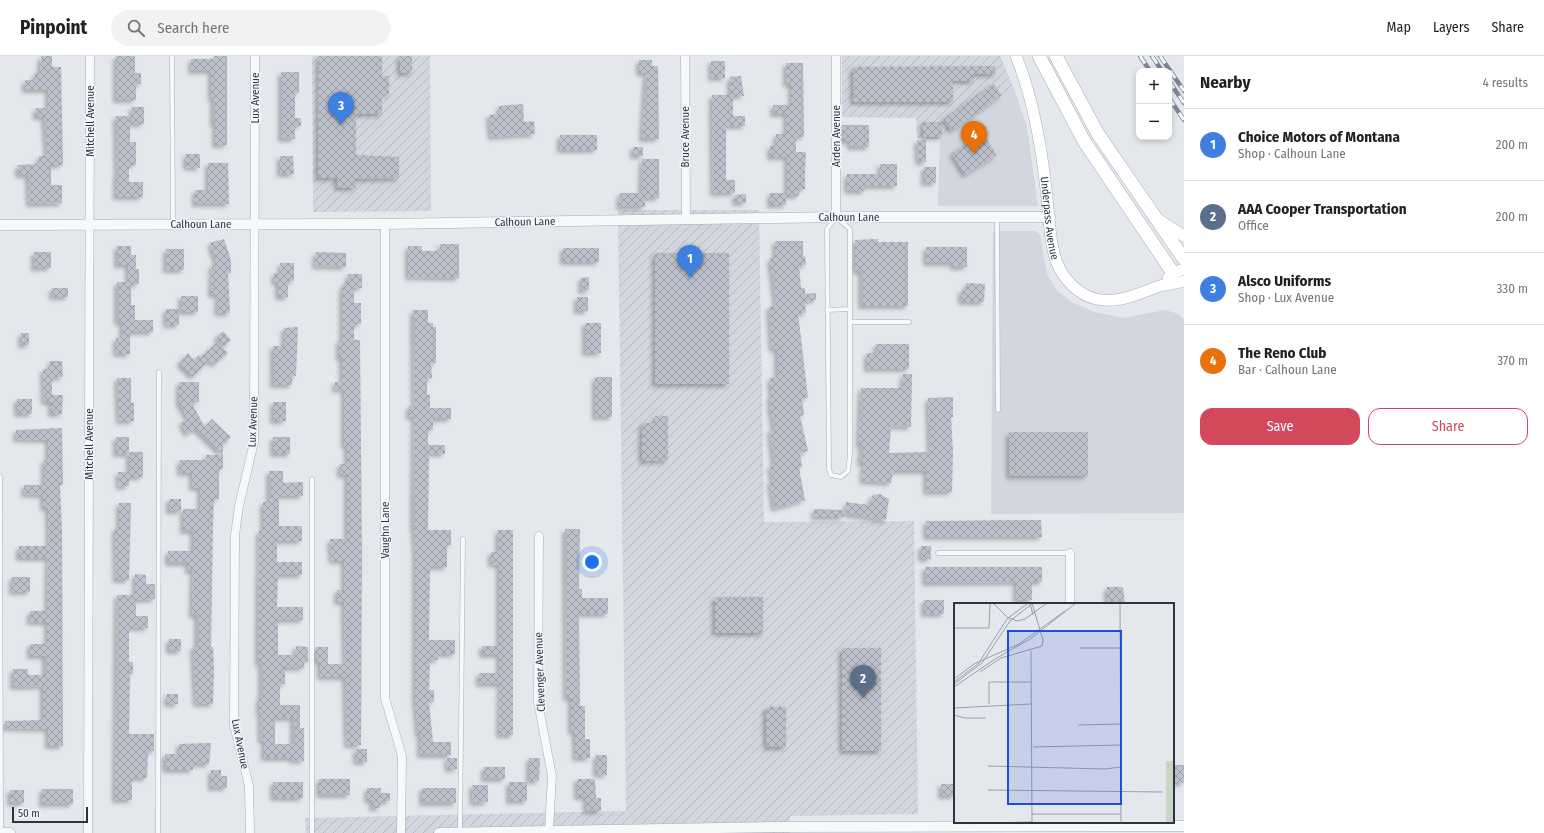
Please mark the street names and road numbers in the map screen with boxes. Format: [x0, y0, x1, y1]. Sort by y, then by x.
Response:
street label: Lux Avenue [249, 73, 262, 123]
street label: Mitchell Avenue [84, 85, 97, 157]
street label: Arden Avenue [830, 105, 843, 167]
street label: Bruce Avenue [679, 106, 692, 168]
street label: Underpass Avenue [1038, 176, 1062, 261]
street label: Calhoun Lane [819, 211, 879, 224]
street label: Calhoun Lane [494, 215, 556, 229]
street label: Calhoun Lane [171, 218, 231, 231]
street label: Lux Avenue [246, 396, 260, 448]
street label: Mitchell Avenue [83, 408, 96, 480]
street label: Vaughn Lane [379, 501, 392, 559]
street label: Clevenger Avenue [532, 632, 548, 712]
street label: Lux Avenue [229, 718, 251, 770]

